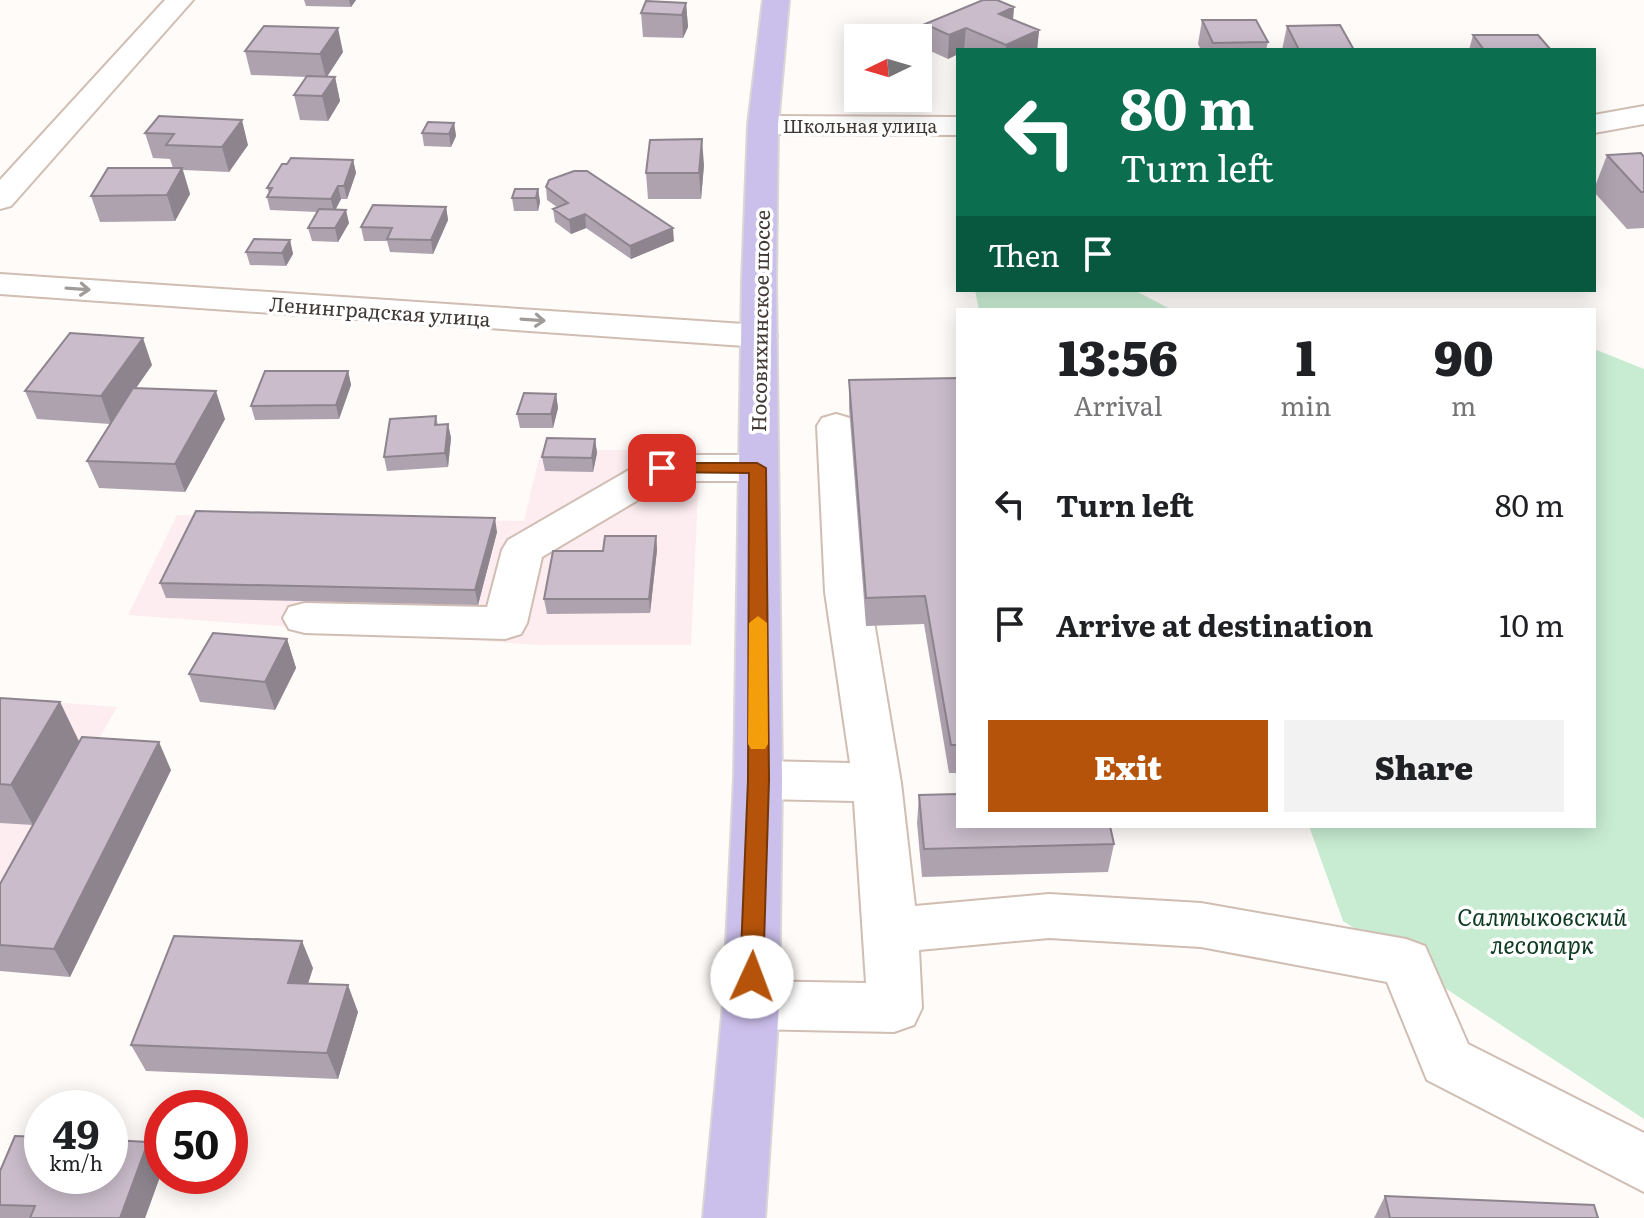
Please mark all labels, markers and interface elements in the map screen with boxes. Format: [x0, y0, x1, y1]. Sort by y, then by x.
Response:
north arrow [844, 24, 932, 112]
map controls [844, 24, 932, 112]
text: 80 m [1120, 64, 1255, 147]
icon: left [988, 80, 1092, 184]
street label: Школьная улица [783, 112, 938, 139]
text: Turn left [1120, 140, 1274, 193]
street label: Носовихинское шоссе [742, 210, 776, 432]
text: Then [988, 232, 1060, 276]
icon: arrive [1076, 232, 1120, 276]
one-way arrow [64, 282, 91, 297]
street label: Ленинградская улица [268, 287, 492, 333]
one-way arrow [519, 313, 546, 328]
text: 13:56 [1058, 320, 1178, 391]
text: 1 [1296, 320, 1316, 391]
text: 90 [1434, 320, 1494, 391]
text: Arrival [1074, 385, 1163, 424]
text: min [1280, 385, 1331, 424]
text: m [1451, 385, 1476, 424]
pin [628, 434, 696, 502]
icon: arrive [640, 446, 684, 490]
icon: left [988, 482, 1032, 526]
text: Turn left [1056, 482, 1194, 526]
text: 80 m [1495, 482, 1564, 526]
icon: arrive [988, 602, 1032, 646]
text: Arrive at destination [1056, 602, 1373, 646]
text: 10 m [1499, 602, 1564, 646]
button: Exit [988, 720, 1268, 812]
button: Share [1284, 720, 1564, 812]
park label: Салтыковский лесопарк [1457, 898, 1628, 961]
position arrow [710, 935, 794, 1019]
speed limit sign: 50 [144, 1090, 248, 1194]
text: 49 [52, 1102, 100, 1161]
text: km/h [49, 1147, 103, 1177]

